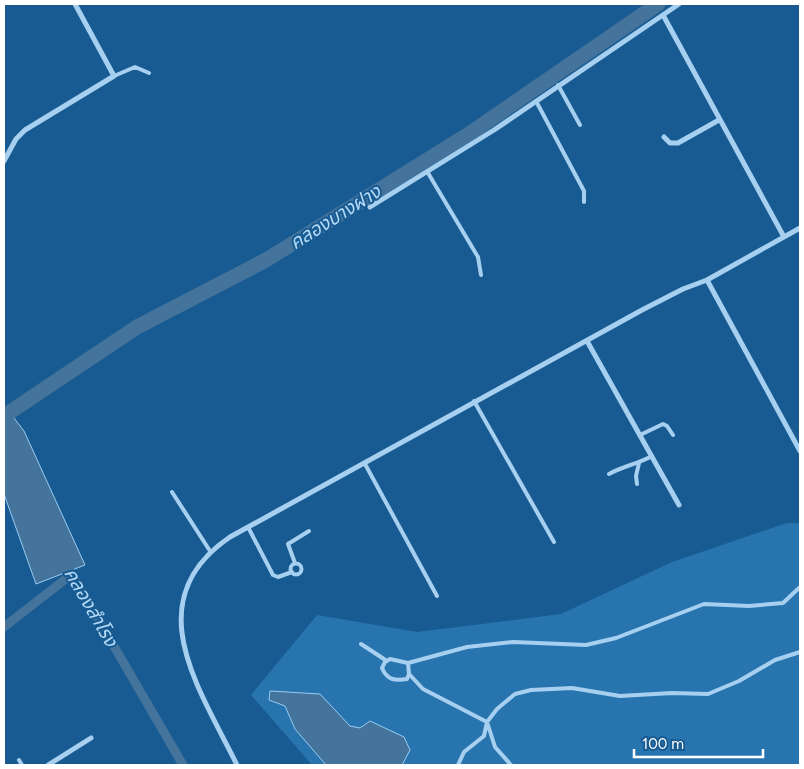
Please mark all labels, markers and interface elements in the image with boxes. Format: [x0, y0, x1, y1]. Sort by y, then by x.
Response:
water label: คลองบางฝาง [285, 179, 386, 254]
water label: คลองสำโรง [59, 563, 123, 651]
scale bar [634, 726, 763, 758]
text: 100 m [642, 735, 684, 753]

